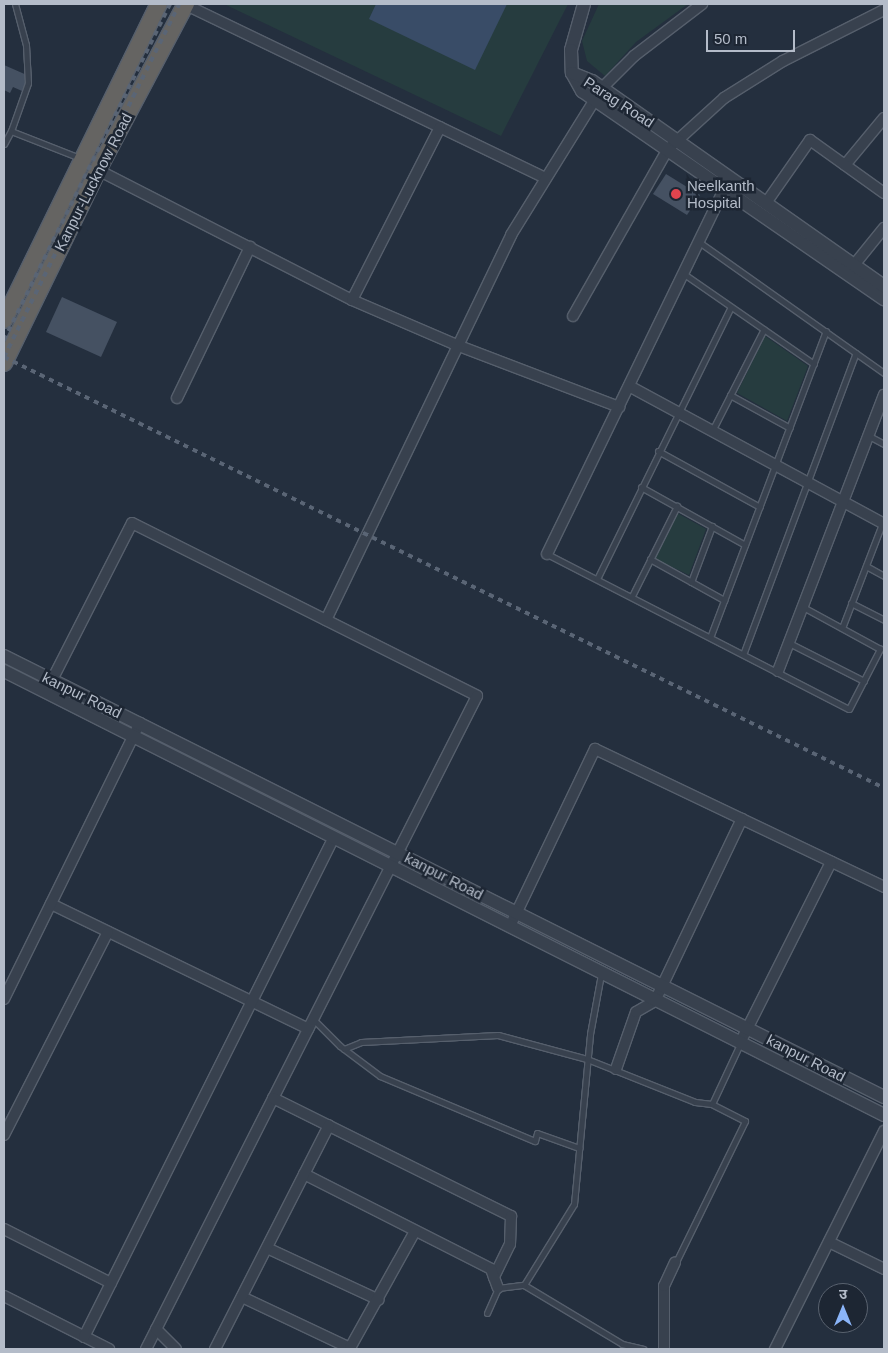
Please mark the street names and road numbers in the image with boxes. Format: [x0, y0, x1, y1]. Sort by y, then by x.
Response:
street label: Parag Road [581, 73, 657, 131]
street label: Kanpur-Lucknow Road [50, 110, 136, 254]
street label: kanpur Road [39, 668, 125, 722]
street label: kanpur Road [402, 848, 486, 904]
street label: kanpur Road [764, 1030, 848, 1086]

